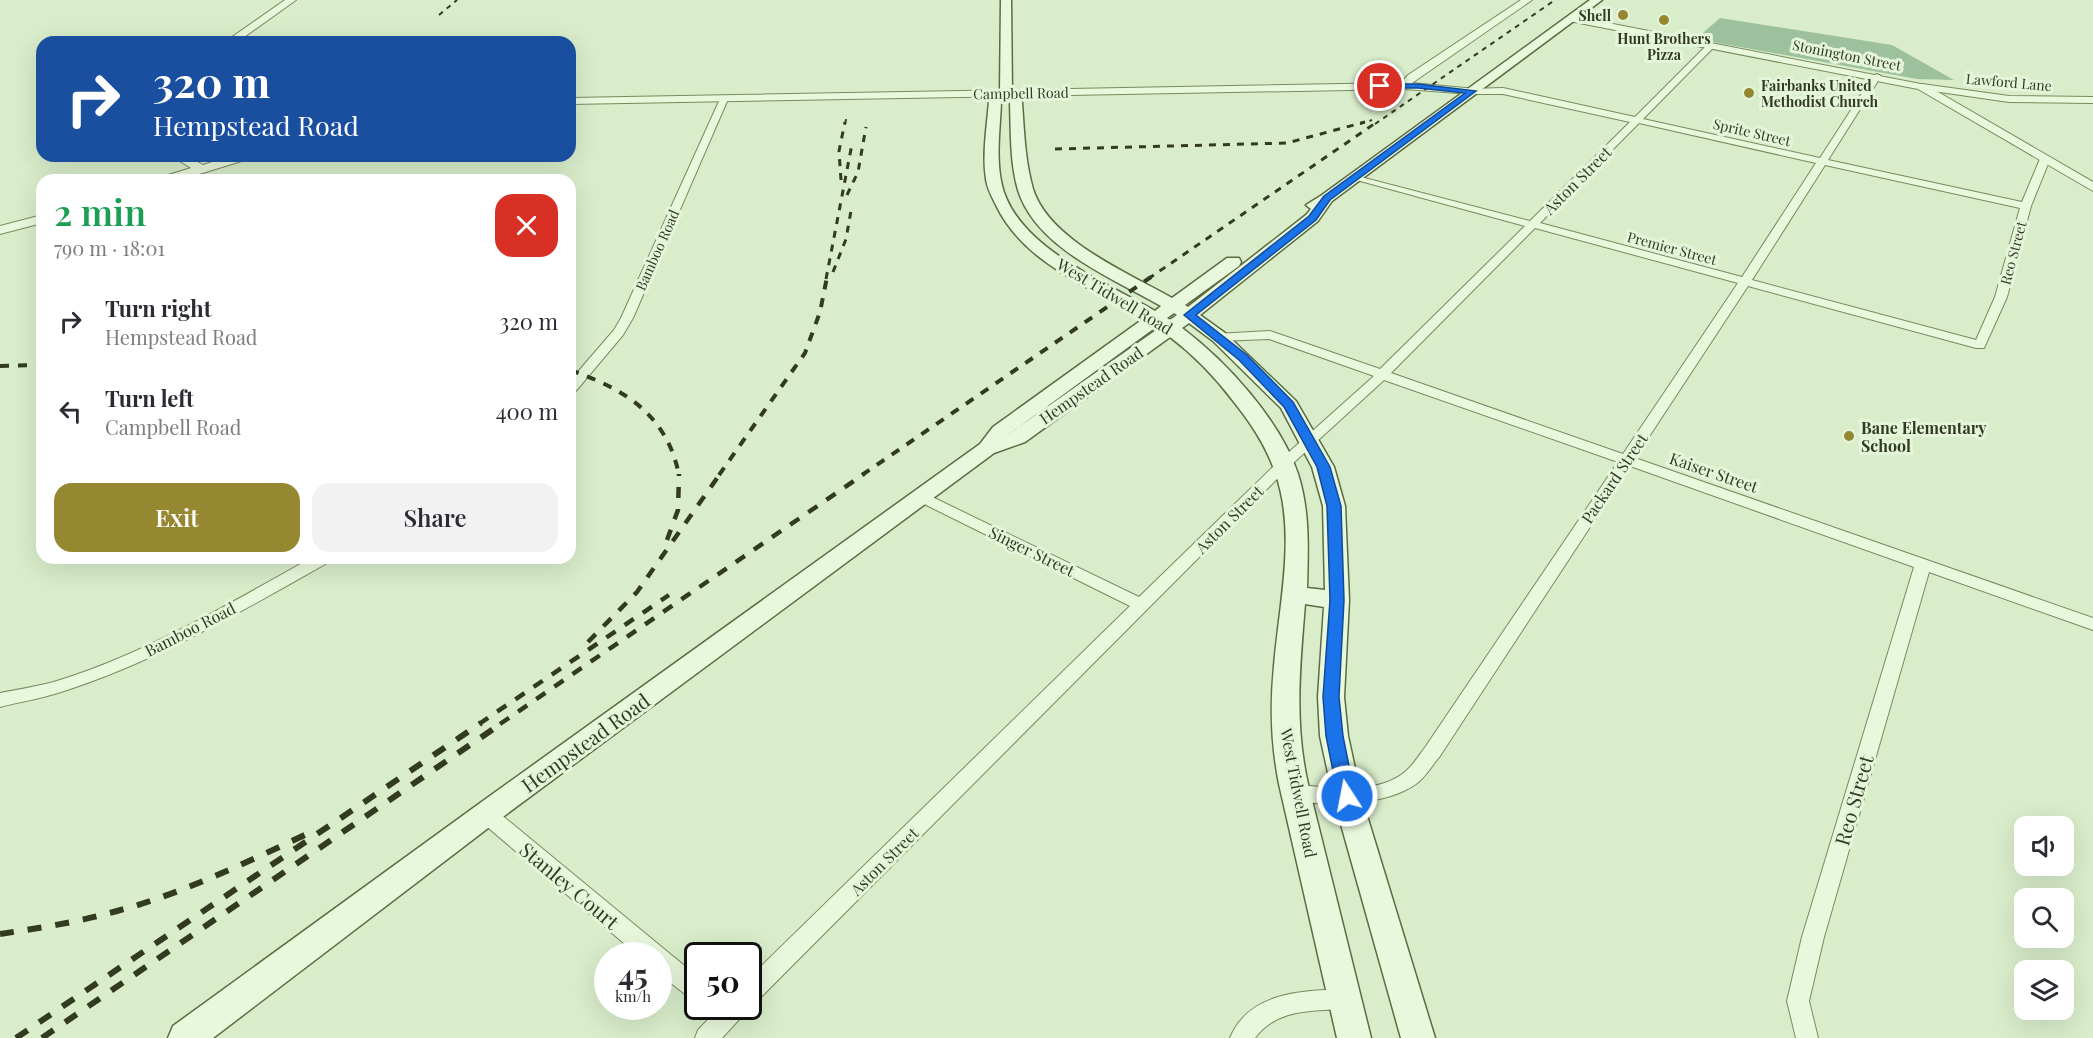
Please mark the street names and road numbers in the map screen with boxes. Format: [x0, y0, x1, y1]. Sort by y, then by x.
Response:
street label: Stonington Street [1791, 35, 1904, 75]
street label: Lawford Lane [1965, 69, 2053, 95]
street label: Campbell Road [973, 83, 1069, 103]
street label: Sprite Street [1711, 114, 1794, 150]
street label: Aston Street [1538, 141, 1616, 219]
street label: Bamboo Road [631, 207, 683, 293]
street label: Reo Street [1995, 218, 2031, 287]
street label: Premier Street [1625, 227, 1720, 269]
street label: West Tidwell Road [1052, 253, 1177, 339]
street label: Hempstead Road [1035, 341, 1147, 429]
street label: Packard Street [1576, 428, 1652, 527]
street label: Kaiser Street [1667, 447, 1761, 497]
street label: Aston Street [1190, 480, 1268, 558]
street label: Singer Street [986, 521, 1079, 581]
street label: Bamboo Road [141, 597, 239, 661]
street label: Hempstead Road [515, 686, 655, 798]
street label: West Tidwell Road [1276, 726, 1322, 859]
street label: Reo Street [1827, 751, 1879, 848]
street label: Aston Street [845, 822, 923, 900]
street label: Stanley Court [515, 835, 626, 935]

